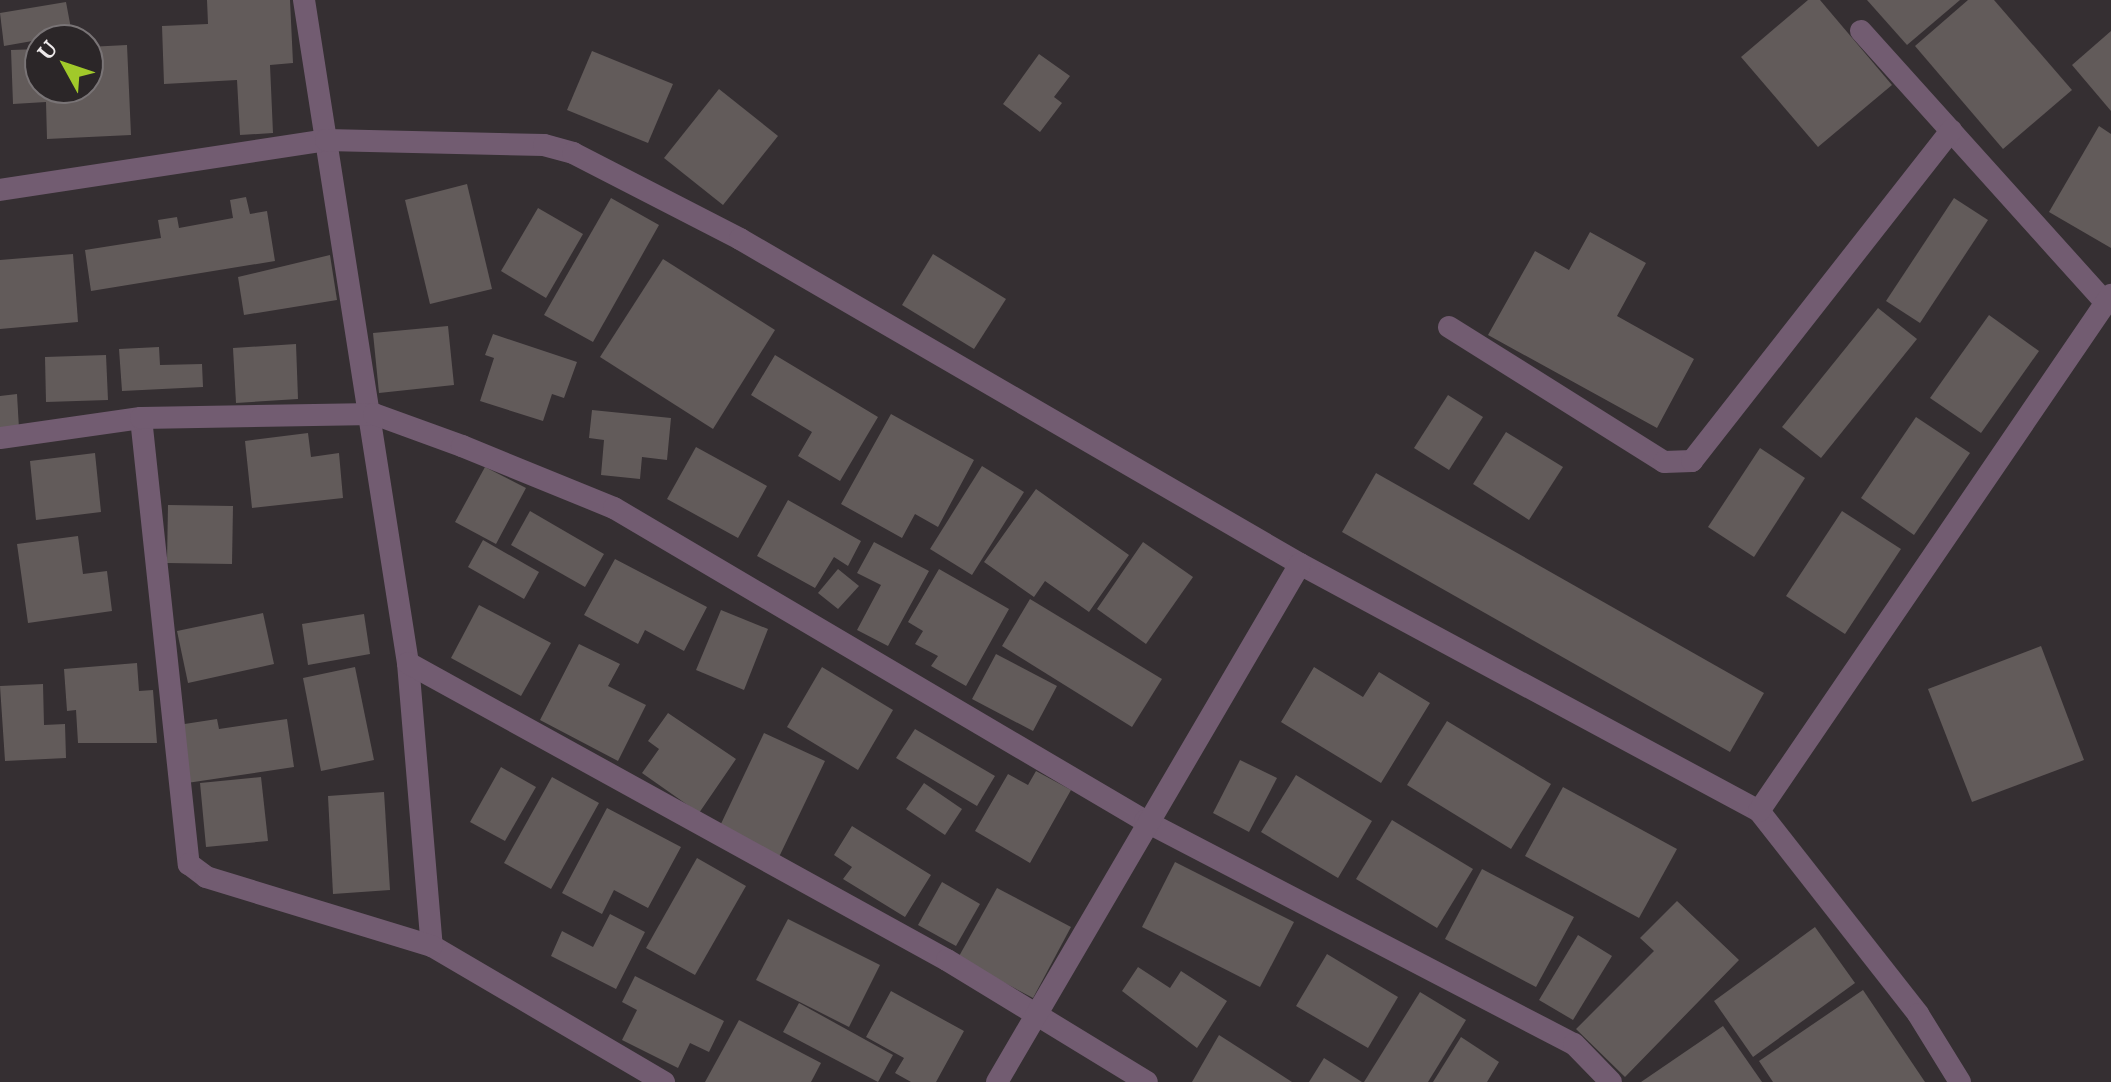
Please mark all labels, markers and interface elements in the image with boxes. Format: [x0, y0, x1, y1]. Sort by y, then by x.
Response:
north arrow [24, 24, 104, 104]
text: U [31, 34, 63, 65]

